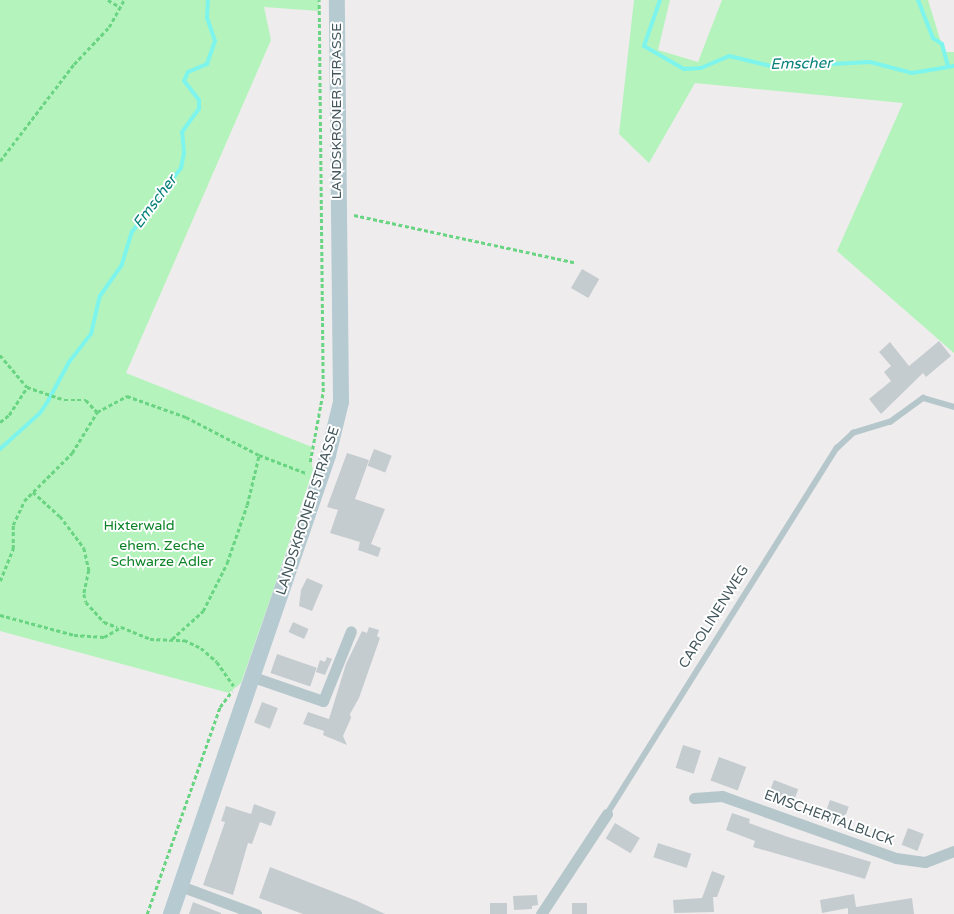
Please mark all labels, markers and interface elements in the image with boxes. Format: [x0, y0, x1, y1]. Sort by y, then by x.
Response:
street label: LANDSKRONER STRASSE [329, 23, 345, 199]
water label: Emscher [770, 54, 832, 74]
water label: Emscher [129, 172, 181, 232]
street label: LANDSKRONER STRASSE [273, 425, 343, 597]
park label: Hixterwald [103, 518, 175, 534]
park label: ehem. Zeche Schwarze Adler [110, 538, 214, 570]
street label: CAROLINENWEG [675, 562, 753, 672]
street label: EMSCHERTALBLICK [762, 787, 896, 849]

